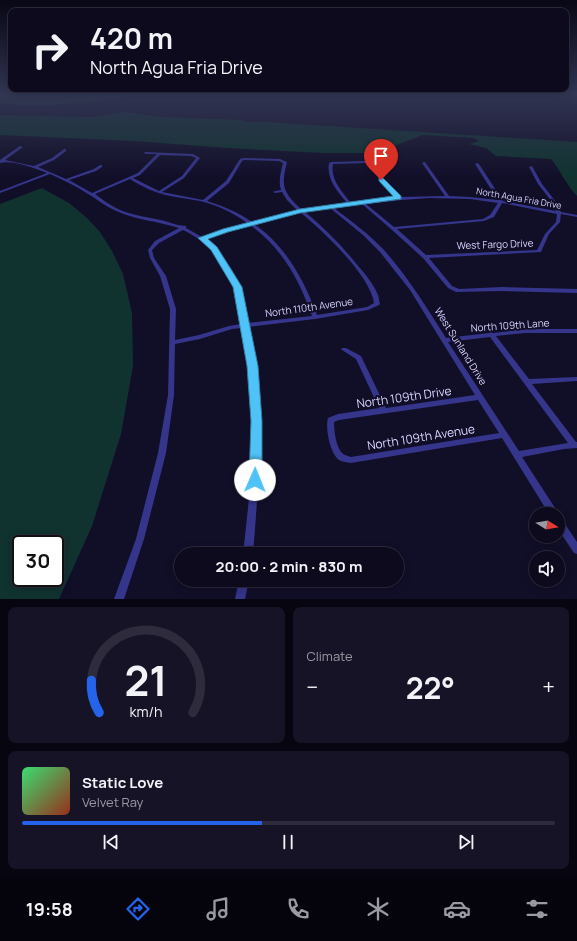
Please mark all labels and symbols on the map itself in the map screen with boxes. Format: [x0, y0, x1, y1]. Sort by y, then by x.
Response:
pin [364, 139, 398, 180]
street label: North Agua Fria Drive [475, 184, 563, 212]
street label: West Fargo Drive [456, 236, 534, 252]
street label: North 110th Avenue [264, 294, 354, 320]
street label: West Sunland Drive [431, 305, 491, 388]
street label: North 109th Lane [470, 315, 550, 335]
street label: North 109th Drive [355, 382, 453, 412]
street label: North 109th Avenue [366, 420, 476, 454]
position arrow [234, 459, 276, 501]
north arrow [529, 507, 565, 543]
speed limit sign: 30 [12, 535, 64, 587]

